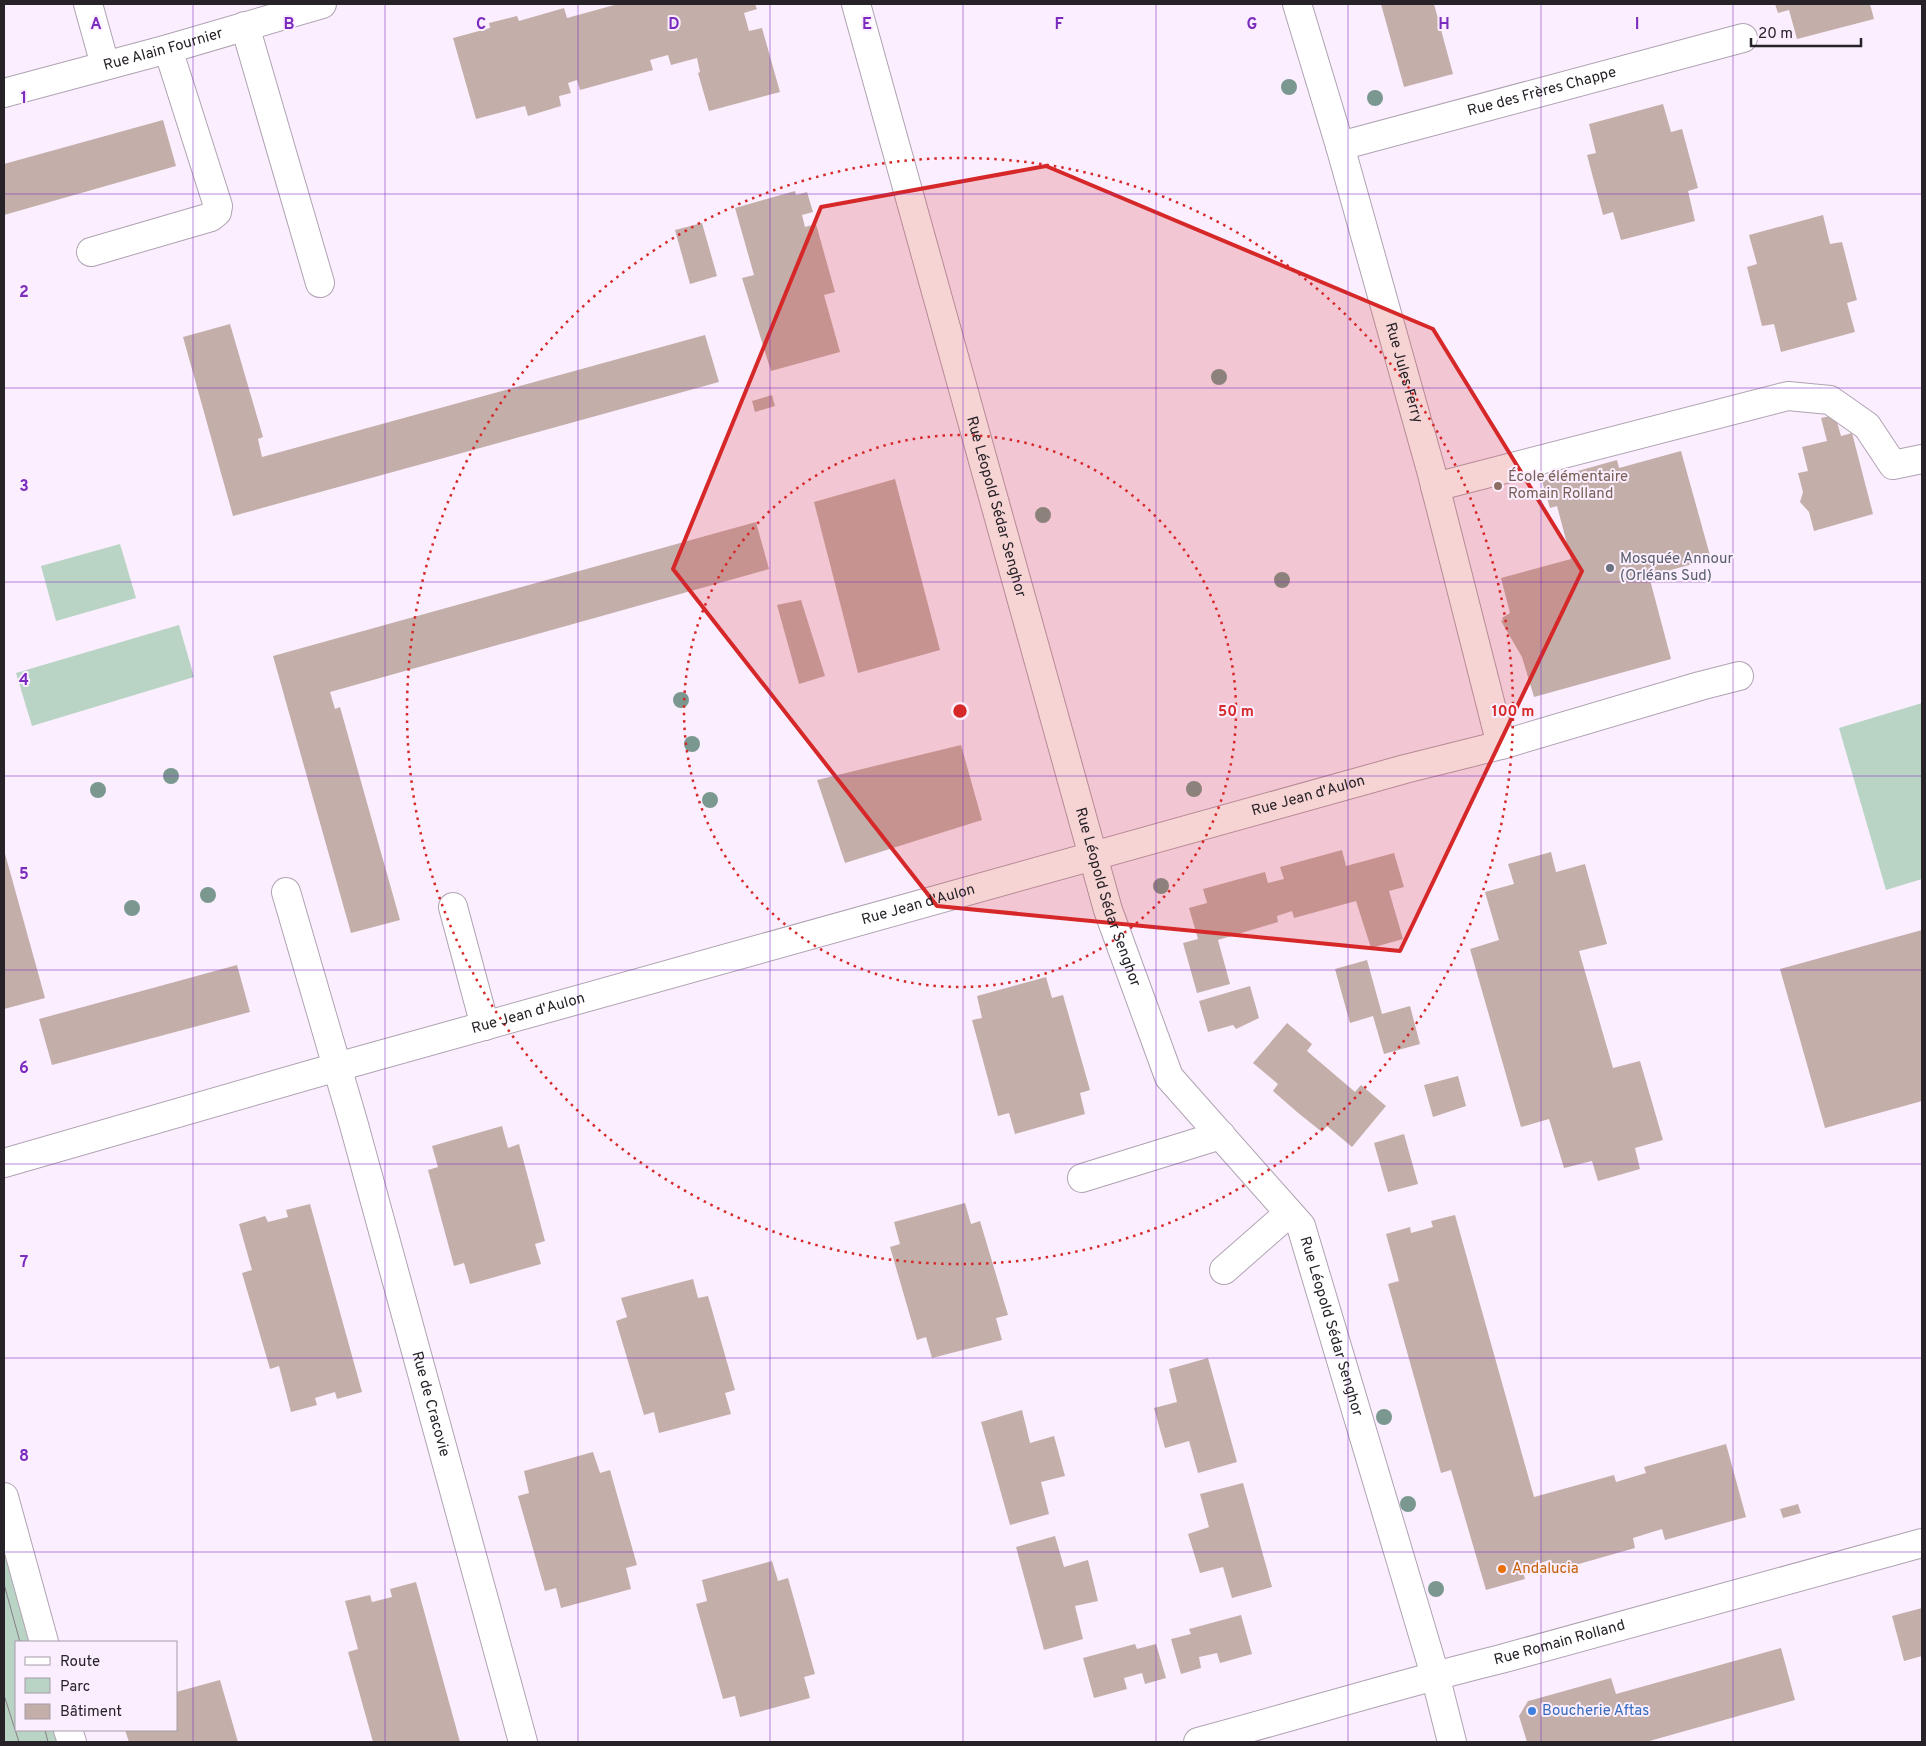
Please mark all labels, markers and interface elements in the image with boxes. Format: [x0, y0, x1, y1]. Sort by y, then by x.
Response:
text: A [90, 15, 102, 35]
text: B [283, 15, 295, 35]
text: C [476, 15, 486, 35]
text: D [668, 15, 680, 35]
text: E [862, 15, 872, 35]
text: F [1054, 15, 1064, 35]
text: G [1247, 15, 1257, 35]
text: H [1438, 15, 1450, 35]
text: I [1635, 15, 1639, 35]
scale bar [1751, 15, 1861, 47]
street label: Rue Alain Fournier [101, 24, 225, 75]
text: 20 m [1758, 25, 1793, 44]
street label: Rue des Frères Chappe [1465, 63, 1618, 121]
text: 1 [21, 89, 27, 109]
text: 2 [19, 283, 29, 303]
street label: Rue Jules Ferry [1380, 320, 1427, 426]
street label: Rue Léopold Sédar Senghor [962, 414, 1030, 600]
place label: École élémentaire Romain Rolland [1508, 467, 1628, 504]
text: 3 [19, 477, 29, 497]
marker: École élémentaire Romain Rolland [1492, 480, 1504, 492]
place label: Mosquée Annour (Orléans Sud) [1620, 550, 1733, 586]
marker: Mosquée Annour (Orléans Sud) [1604, 562, 1616, 574]
text: 4 [19, 671, 29, 691]
centre of rings [951, 702, 969, 720]
text: 50 m [1218, 703, 1254, 722]
text: 100 m [1492, 703, 1534, 722]
street label: Rue Jean d'Aulon [1249, 771, 1367, 821]
street label: Rue Léopold Sédar Senghor [1070, 805, 1145, 990]
text: 5 [19, 865, 29, 885]
street label: Rue Jean d'Aulon [859, 880, 977, 930]
street label: Rue Jean d'Aulon [469, 989, 587, 1039]
text: 6 [19, 1059, 29, 1079]
street label: Rue Léopold Sédar Senghor [1295, 1234, 1367, 1419]
text: 7 [20, 1253, 28, 1273]
street label: Rue de Cracovie [407, 1349, 454, 1459]
text: 8 [19, 1447, 29, 1467]
place label: Andalucia [1512, 1560, 1579, 1579]
marker: Andalucia [1496, 1563, 1508, 1575]
street label: Rue Romain Rolland [1492, 1616, 1627, 1670]
legend [15, 1641, 178, 1731]
text: Route [60, 1653, 100, 1672]
text: Parc [60, 1678, 90, 1697]
place label: Boucherie Aftas [1542, 1702, 1649, 1721]
text: Bâtiment [60, 1703, 122, 1722]
marker: Boucherie Aftas [1526, 1705, 1538, 1717]

